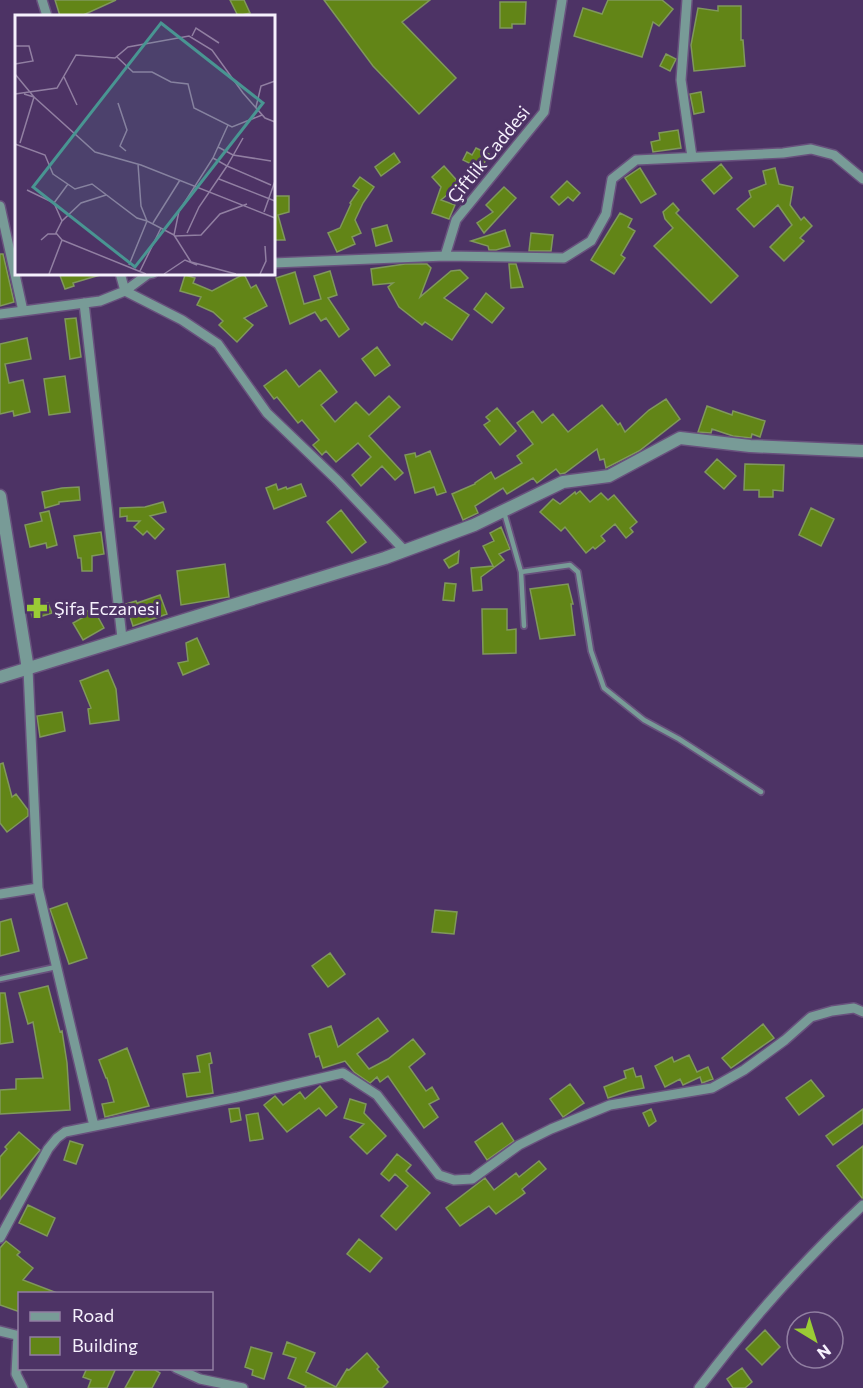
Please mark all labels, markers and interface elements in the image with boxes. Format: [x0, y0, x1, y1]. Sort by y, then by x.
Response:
inset map [15, 15, 274, 274]
street label: Çiftlik Caddesi [442, 101, 534, 207]
pharmacy icon: Şifa Eczanesi [25, 596, 49, 620]
place label: Şifa Eczanesi [54, 597, 160, 619]
legend [18, 1292, 213, 1370]
text: Road [72, 1304, 114, 1326]
north arrow [785, 1310, 845, 1370]
text: Building [72, 1334, 138, 1356]
text: N [814, 1341, 835, 1363]

